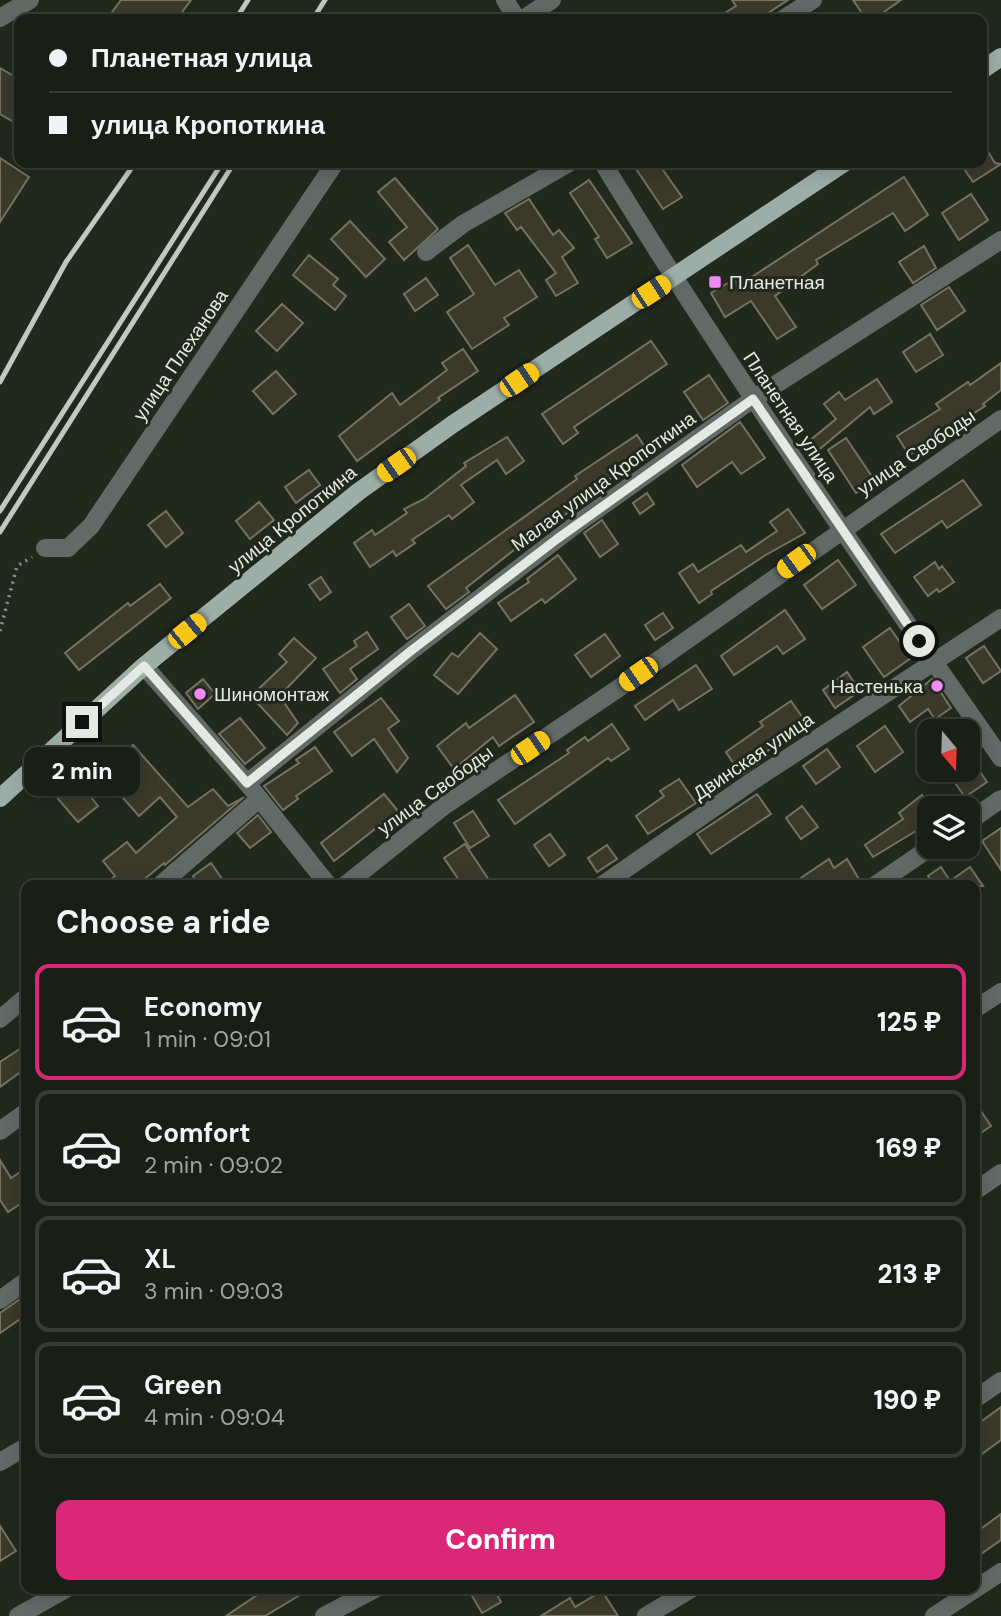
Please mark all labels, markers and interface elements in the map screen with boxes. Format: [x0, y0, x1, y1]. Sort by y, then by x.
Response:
text: Планетная улица [91, 41, 312, 75]
text: улица Кропоткина [91, 108, 325, 142]
place label: Планетная [729, 270, 825, 295]
car [628, 272, 675, 312]
marker: Планетная [707, 274, 723, 290]
street label: улица Плеханова [127, 284, 234, 426]
street label: Планетная улица [737, 347, 844, 488]
car [496, 360, 543, 400]
street label: улица Свободы [852, 404, 980, 501]
street label: Малая улица Кропоткина [506, 406, 701, 557]
car [373, 444, 420, 486]
street label: улица Кропоткина [223, 459, 362, 579]
car [773, 540, 820, 582]
car [165, 610, 210, 652]
route start [903, 625, 935, 657]
car [615, 653, 662, 695]
place label: Настенька [830, 674, 923, 699]
marker: Настенька [929, 678, 945, 694]
place label: Шиномонтаж [214, 682, 329, 707]
marker: Шиномонтаж [192, 686, 208, 702]
route end [66, 706, 98, 738]
street label: Двинская улица [688, 707, 819, 806]
north arrow [917, 719, 980, 782]
map controls [917, 719, 980, 859]
car [507, 728, 554, 768]
street label: улица Свободы [372, 740, 498, 841]
callout: 2 min [24, 746, 140, 796]
text: 2 min [51, 756, 113, 786]
button: layers [917, 796, 980, 859]
text: Choose a ride [56, 901, 271, 943]
text: Economy [144, 990, 262, 1024]
icon: car [60, 991, 123, 1054]
text: 125 ₽ [877, 1005, 941, 1039]
text: 1 min · 09:01 [144, 1024, 271, 1054]
text: Comfort [144, 1116, 250, 1150]
icon: car [60, 1117, 123, 1180]
text: 169 ₽ [876, 1131, 941, 1165]
text: 2 min · 09:02 [144, 1150, 283, 1180]
text: XL [144, 1242, 176, 1276]
icon: car [60, 1243, 123, 1306]
text: 213 ₽ [878, 1257, 941, 1291]
text: 3 min · 09:03 [144, 1276, 284, 1306]
text: Green [144, 1368, 222, 1402]
icon: car [60, 1369, 123, 1432]
text: 190 ₽ [873, 1383, 941, 1417]
text: 4 min · 09:04 [144, 1402, 285, 1432]
button: Confirm [56, 1500, 945, 1580]

